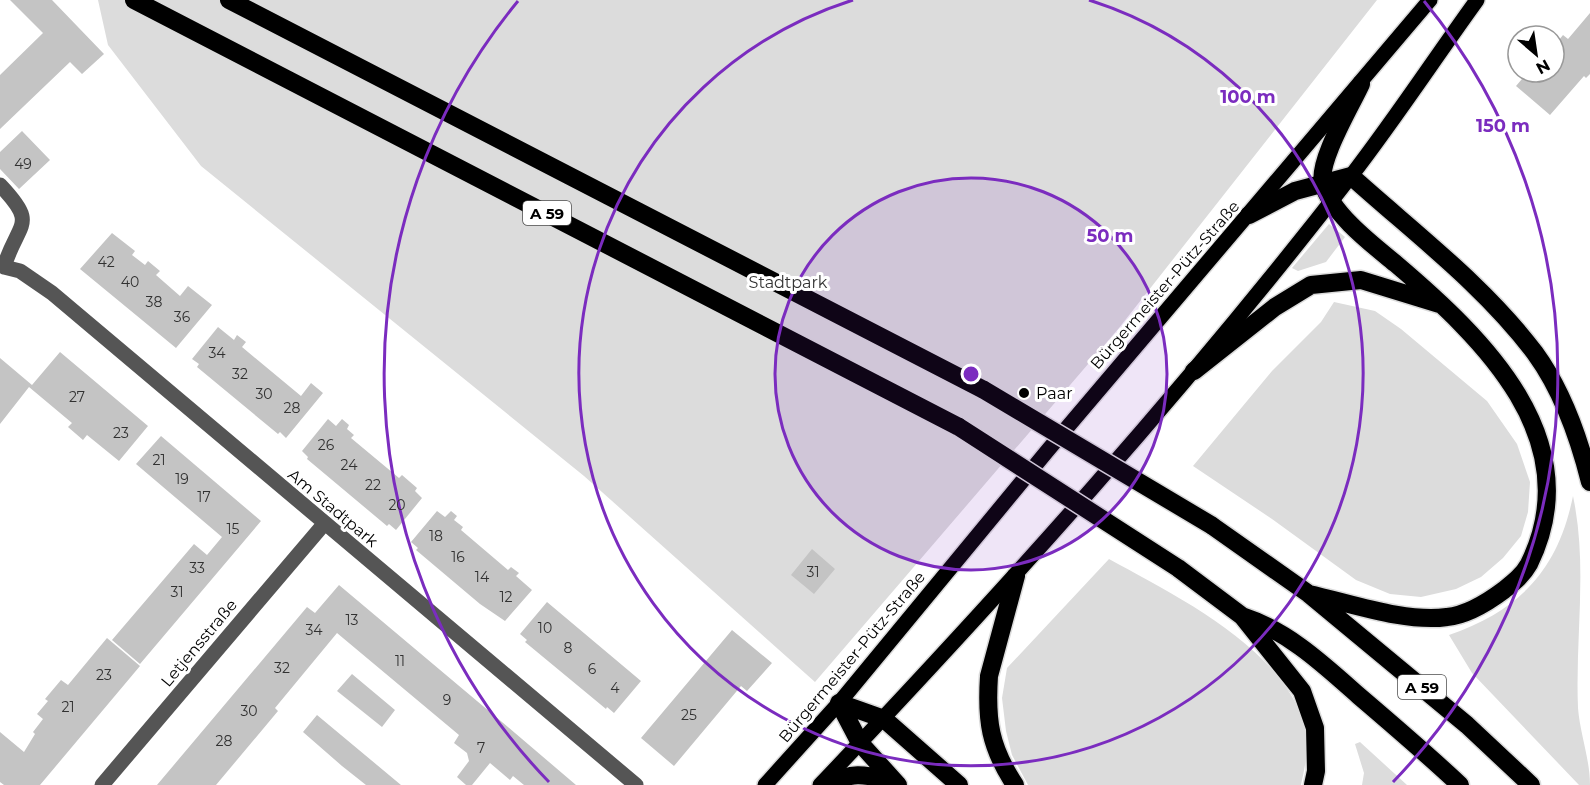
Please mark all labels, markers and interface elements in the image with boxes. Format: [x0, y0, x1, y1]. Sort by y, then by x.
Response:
north arrow [1506, 24, 1566, 84]
text: N [1533, 55, 1553, 78]
text: 100 m [1220, 86, 1276, 108]
text: 150 m [1476, 115, 1530, 137]
house number: 49 [14, 155, 32, 173]
street label: Bürgermeister-Pütz-Straße [1087, 197, 1243, 373]
road number: A 59 [523, 201, 571, 225]
text: 50 m [1087, 225, 1133, 247]
house number: 42 [97, 253, 115, 271]
house number: 40 [121, 273, 139, 291]
park label: Stadtpark [749, 273, 828, 292]
house number: 38 [146, 293, 162, 311]
house number: 36 [174, 308, 191, 326]
house number: 34 [208, 344, 226, 362]
centre of rings [961, 364, 981, 384]
house number: 32 [232, 365, 248, 383]
place label: Paar [1036, 384, 1073, 403]
house number: 30 [255, 385, 273, 403]
marker: Paar [1017, 386, 1031, 400]
house number: 27 [69, 388, 85, 406]
house number: 28 [284, 399, 301, 417]
house number: 23 [113, 424, 129, 442]
house number: 26 [318, 436, 335, 454]
house number: 21 [152, 451, 166, 469]
house number: 24 [341, 456, 358, 474]
street label: Am Stadtpark [284, 465, 382, 551]
house number: 19 [175, 470, 189, 488]
house number: 22 [365, 476, 381, 494]
house number: 17 [197, 488, 211, 506]
house number: 20 [388, 496, 406, 514]
house number: 15 [227, 520, 240, 538]
house number: 18 [429, 527, 443, 545]
house number: 16 [451, 548, 465, 566]
house number: 33 [189, 559, 205, 577]
house number: 31 [807, 563, 819, 581]
house number: 14 [475, 568, 490, 586]
street label: Bürgermeister-Pütz-Straße [775, 568, 929, 746]
house number: 31 [171, 583, 183, 601]
house number: 12 [499, 588, 513, 606]
street label: Letjensstraße [157, 596, 241, 690]
house number: 13 [346, 611, 359, 629]
house number: 10 [538, 619, 552, 637]
house number: 34 [305, 621, 323, 639]
house number: 8 [564, 639, 573, 657]
house number: 11 [395, 652, 405, 670]
house number: 32 [274, 659, 290, 677]
house number: 6 [588, 660, 597, 678]
house number: 23 [96, 666, 112, 684]
road number: A 59 [1398, 675, 1446, 699]
house number: 4 [610, 679, 620, 697]
house number: 9 [443, 691, 451, 709]
house number: 21 [61, 698, 75, 716]
house number: 30 [240, 702, 258, 720]
house number: 25 [681, 706, 697, 724]
house number: 28 [216, 732, 233, 750]
house number: 7 [477, 739, 485, 757]

